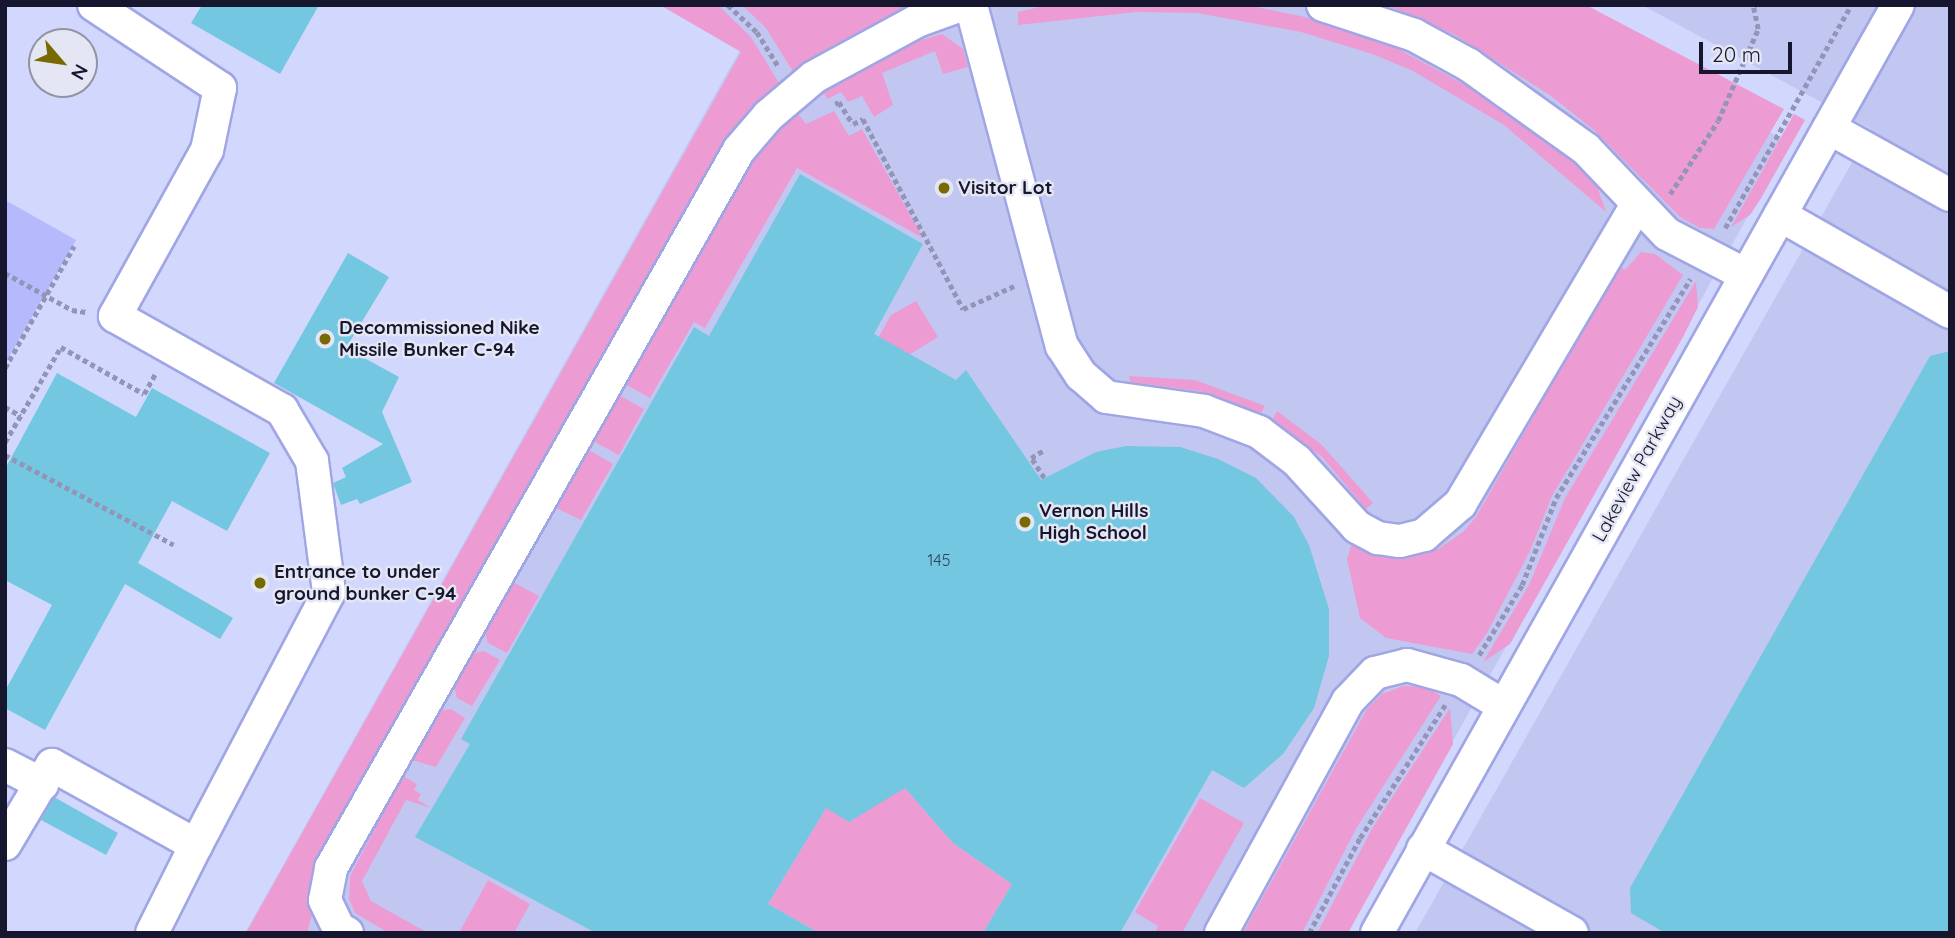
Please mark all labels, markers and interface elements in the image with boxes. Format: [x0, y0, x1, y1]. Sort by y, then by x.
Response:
north arrow [28, 28, 98, 98]
scale bar [1703, 28, 1796, 72]
text: 20 m [1712, 41, 1761, 67]
text: N [66, 60, 93, 84]
place label: Visitor Lot [958, 177, 1052, 199]
marker: Visitor Lot [936, 180, 952, 196]
place label: Decommissioned Nike Missile Bunker C-94 [339, 317, 540, 361]
marker: Decommissioned Nike Missile Bunker C-94 [317, 331, 333, 347]
street label: Lakeview Parkway [1587, 392, 1687, 546]
place label: Vernon Hills High School [1039, 500, 1148, 544]
marker: Vernon Hills High School [1017, 514, 1033, 530]
house number: 145 [928, 550, 950, 570]
place label: Entrance to under ground bunker C-94 [274, 561, 457, 605]
marker: Entrance to under ground bunker C-94 [252, 575, 268, 591]

